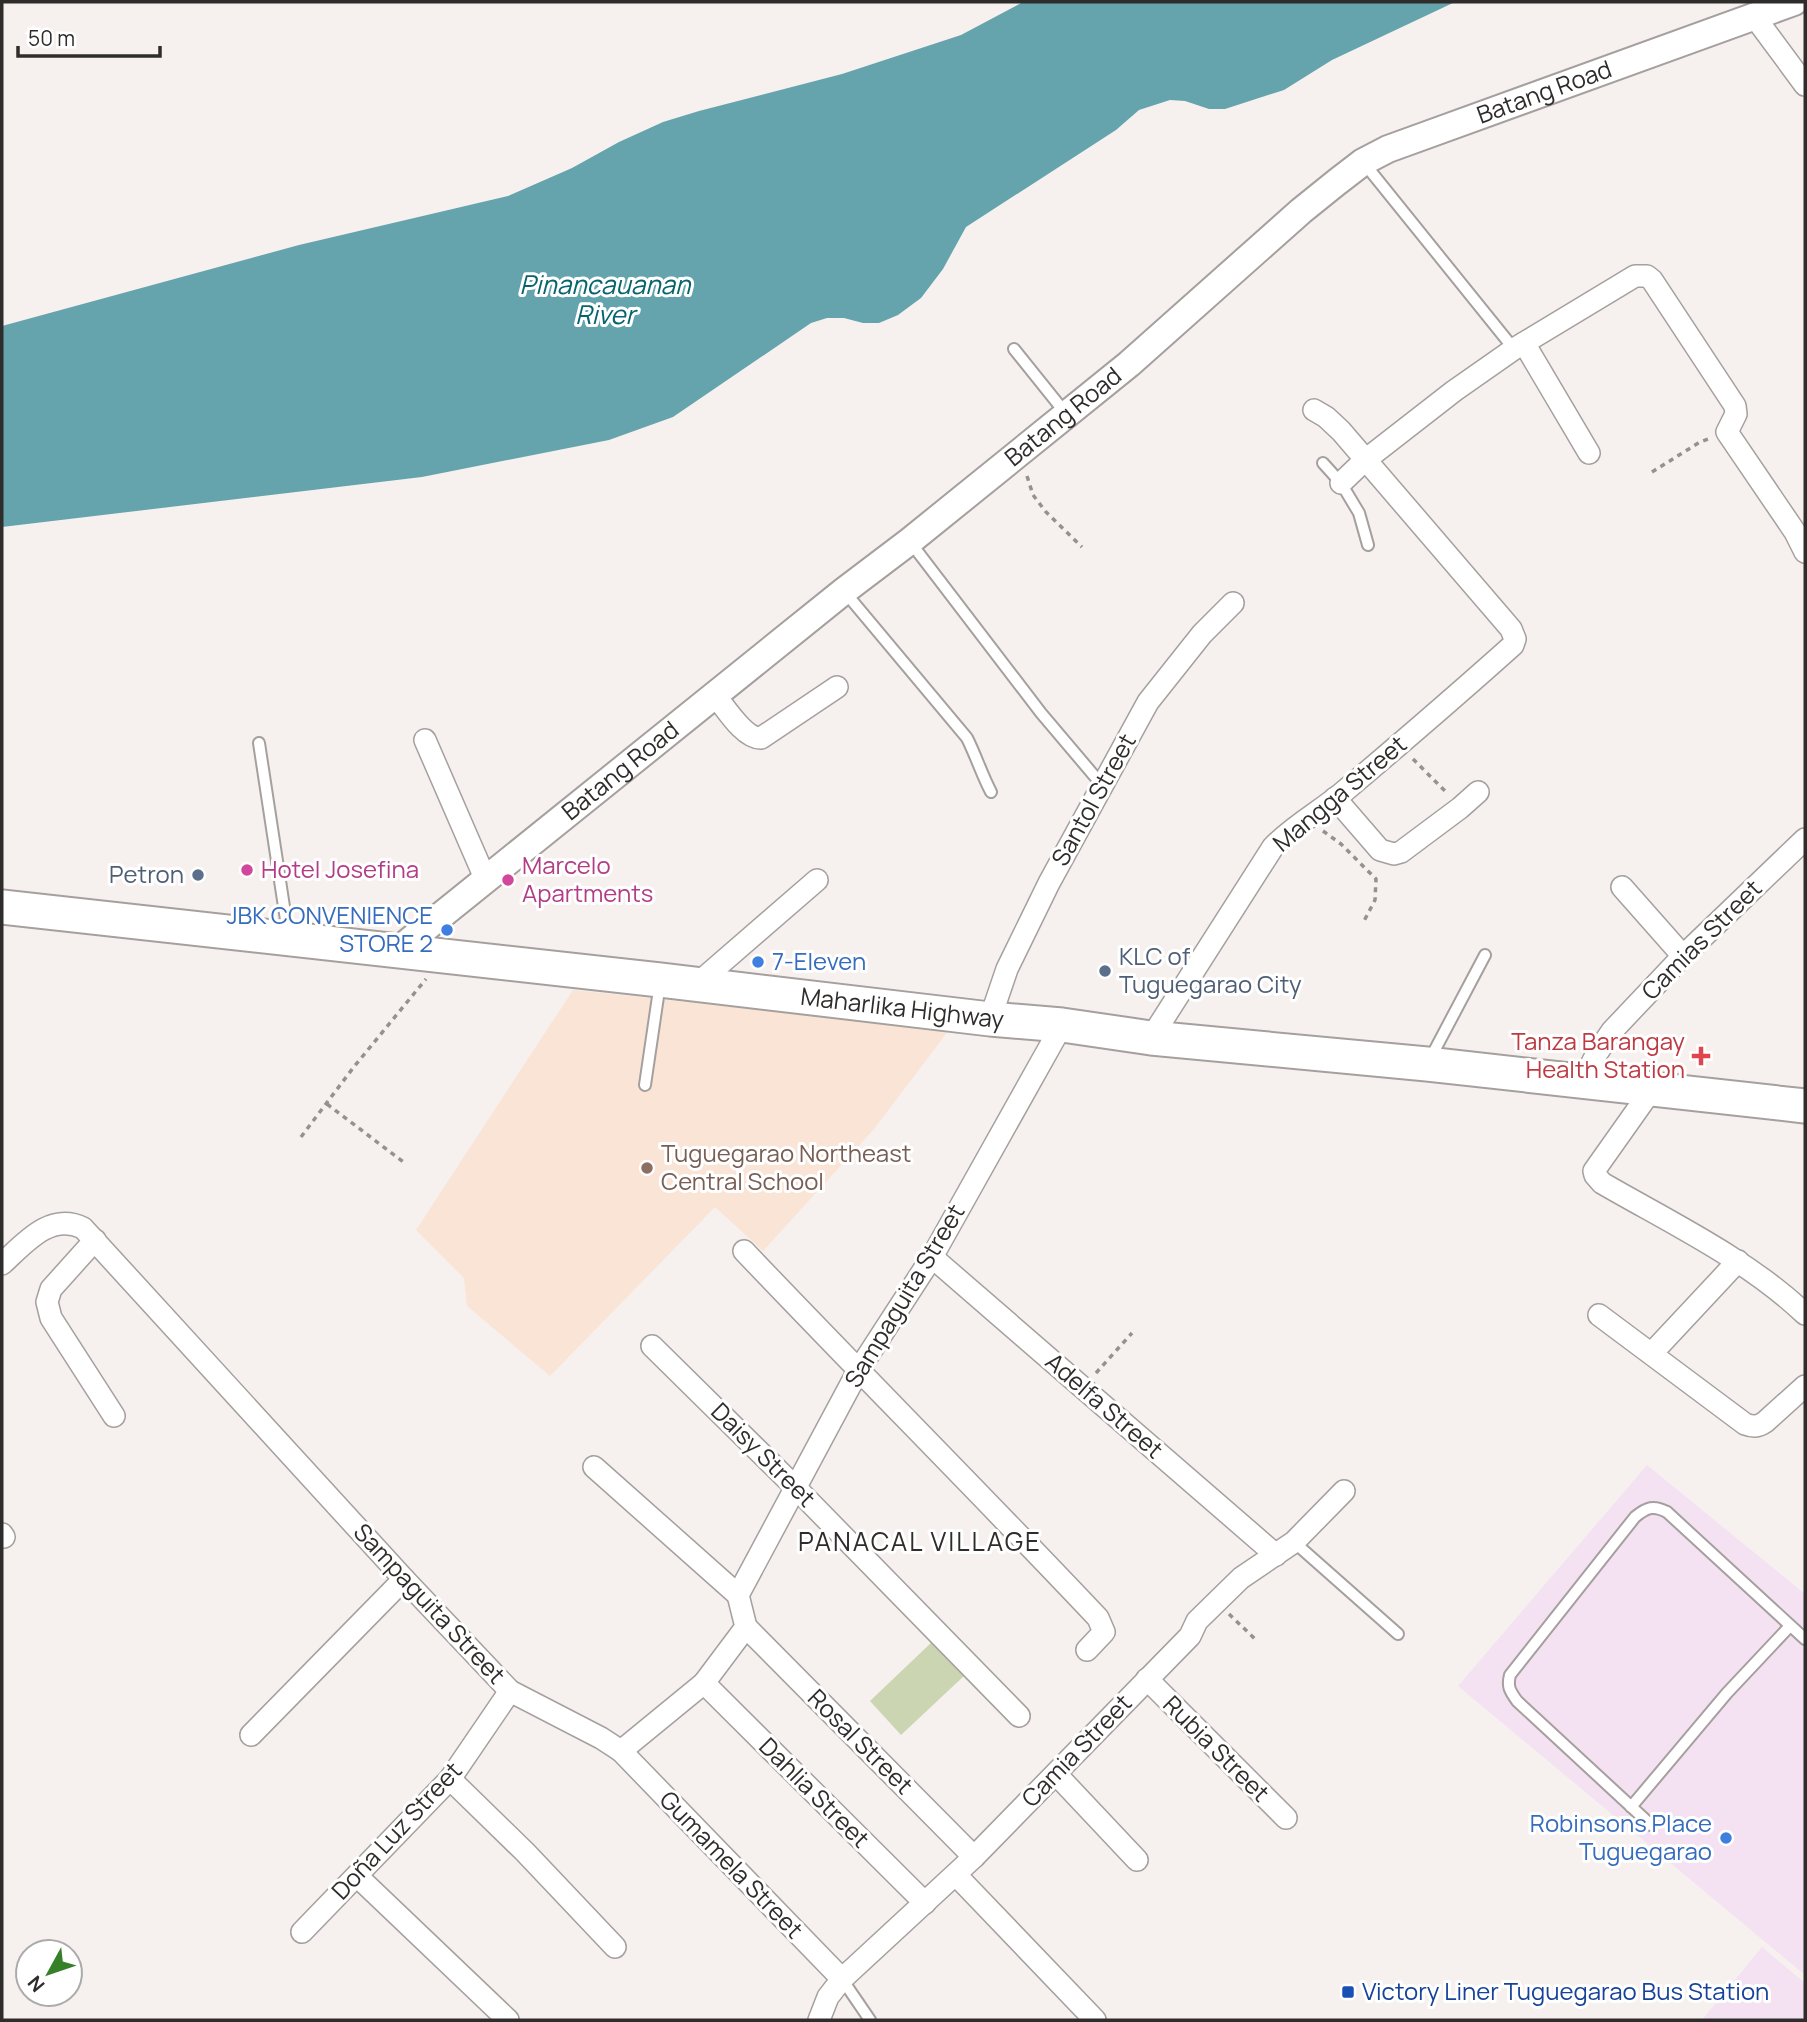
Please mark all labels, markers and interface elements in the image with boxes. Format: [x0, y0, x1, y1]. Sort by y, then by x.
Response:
scale bar [18, 14, 159, 58]
text: 50 m [28, 24, 75, 52]
street label: Batang Road [1472, 51, 1616, 131]
water label: Pinancauanan River [520, 266, 692, 332]
street label: Batang Road [997, 359, 1128, 473]
street label: Batang Road [554, 713, 685, 827]
street label: Santol Street [1043, 727, 1143, 871]
street label: Mangga Street [1265, 727, 1413, 858]
place label: Marcelo Apartments [522, 848, 653, 909]
place label: Hotel Josefina [261, 852, 419, 885]
place label: Petron [109, 857, 184, 890]
marker: Hotel Josefina [239, 862, 255, 878]
marker: Petron [190, 867, 206, 883]
marker: Marcelo Apartments [500, 872, 516, 888]
street label: Camias Street [1634, 872, 1768, 1006]
place label: JBK CONVENIENCE STORE 2 [226, 898, 433, 959]
marker: JBK CONVENIENCE STORE 2 [439, 922, 455, 938]
place label: KLC of Tuguegarao City [1119, 939, 1302, 1000]
place label: 7-Eleven [772, 944, 866, 977]
marker: 7-Eleven [750, 954, 766, 970]
marker: KLC of Tuguegarao City [1097, 963, 1113, 979]
street label: Maharlika Highway [799, 979, 1006, 1035]
place label: Tanza Barangay Health Station [1511, 1024, 1685, 1085]
marker: Tanza Barangay Health Station [1691, 1046, 1711, 1066]
place label: Tuguegarao Northeast Central School [661, 1136, 911, 1197]
marker: Tuguegarao Northeast Central School [639, 1160, 655, 1176]
street label: Sampaguita Street [836, 1197, 972, 1393]
street label: Adelfa Street [1039, 1345, 1171, 1465]
street label: Daisy Street [705, 1394, 824, 1513]
street label: Sampaguita Street [347, 1516, 513, 1690]
district label: PANACAL VILLAGE [798, 1523, 1042, 1559]
street label: Rosal Street [801, 1681, 921, 1801]
street label: Camia Street [1014, 1686, 1138, 1814]
street label: Rubia Street [1157, 1688, 1277, 1808]
street label: Dahlia Street [753, 1730, 877, 1854]
street label: Doña Luz Street [323, 1754, 468, 1906]
street label: Gumamela Street [653, 1783, 811, 1945]
place label: Robinsons Place Tuguegarao [1530, 1806, 1712, 1867]
marker: Robinsons Place Tuguegarao [1718, 1830, 1734, 1846]
north arrow [14, 1938, 84, 2008]
text: N [22, 1970, 50, 1998]
place label: Victory Liner Tuguegarao Bus Station [1362, 1974, 1769, 2007]
marker: Victory Liner Tuguegarao Bus Station [1340, 1984, 1356, 2000]

